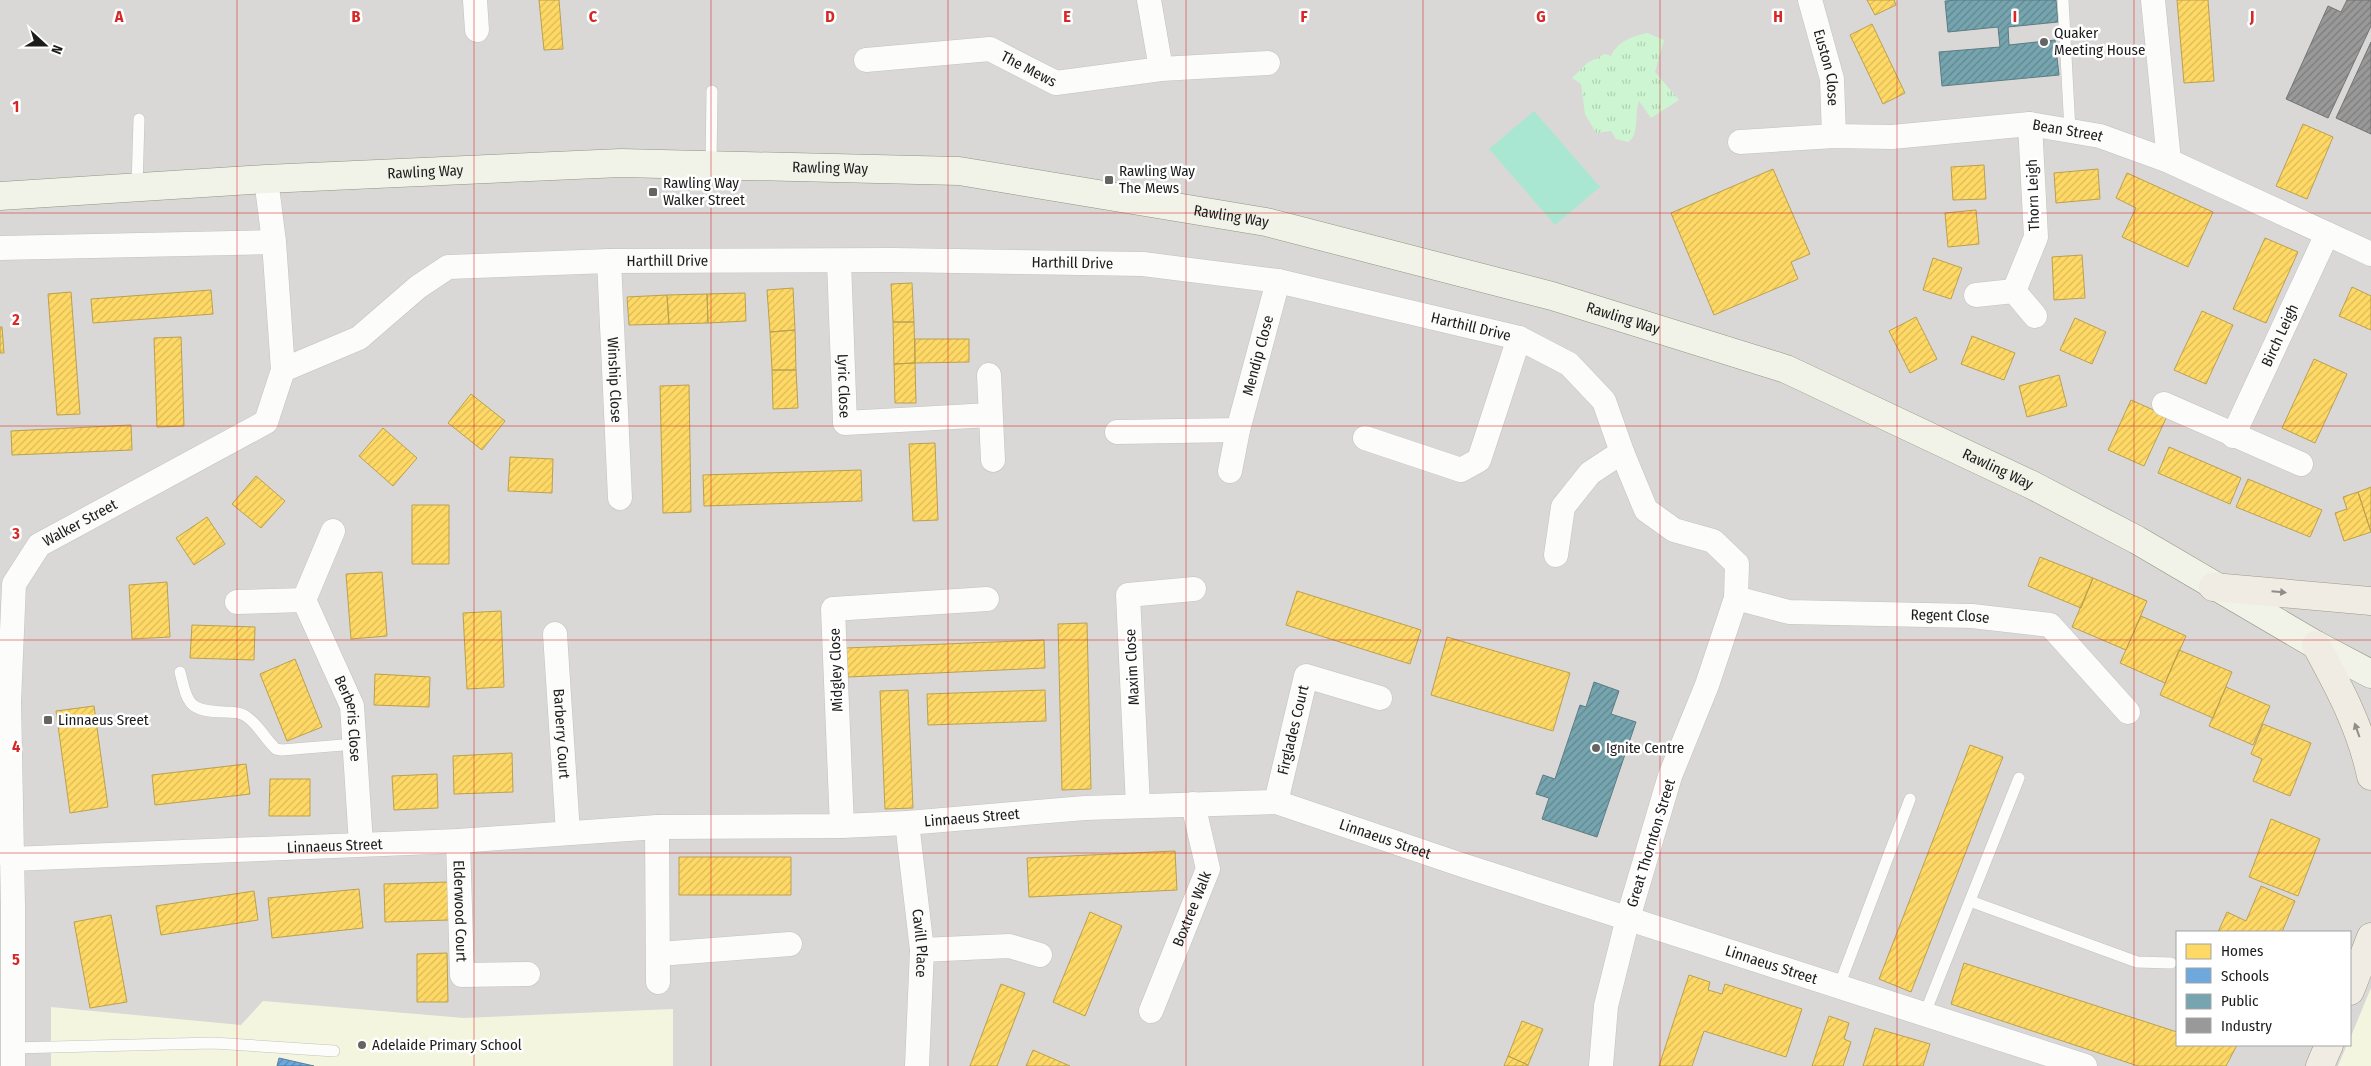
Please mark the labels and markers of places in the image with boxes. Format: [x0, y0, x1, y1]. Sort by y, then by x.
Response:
place label: Quaker Meeting House [2054, 24, 2145, 59]
marker: Quaker Meeting House [2038, 36, 2050, 48]
place label: Rawling Way The Mews [1119, 162, 1195, 197]
place label: Rawling Way Walker Street [663, 174, 745, 209]
marker: Rawling Way The Mews [1103, 174, 1115, 186]
marker: Rawling Way Walker Street [647, 186, 659, 198]
place label: Linnaeus Sreet [58, 711, 149, 729]
marker: Linnaeus Sreet [42, 714, 54, 726]
place label: Ignite Centre [1606, 739, 1684, 757]
marker: Ignite Centre [1590, 742, 1602, 754]
place label: Adelaide Primary School [372, 1036, 522, 1054]
marker: Adelaide Primary School [356, 1039, 368, 1051]

